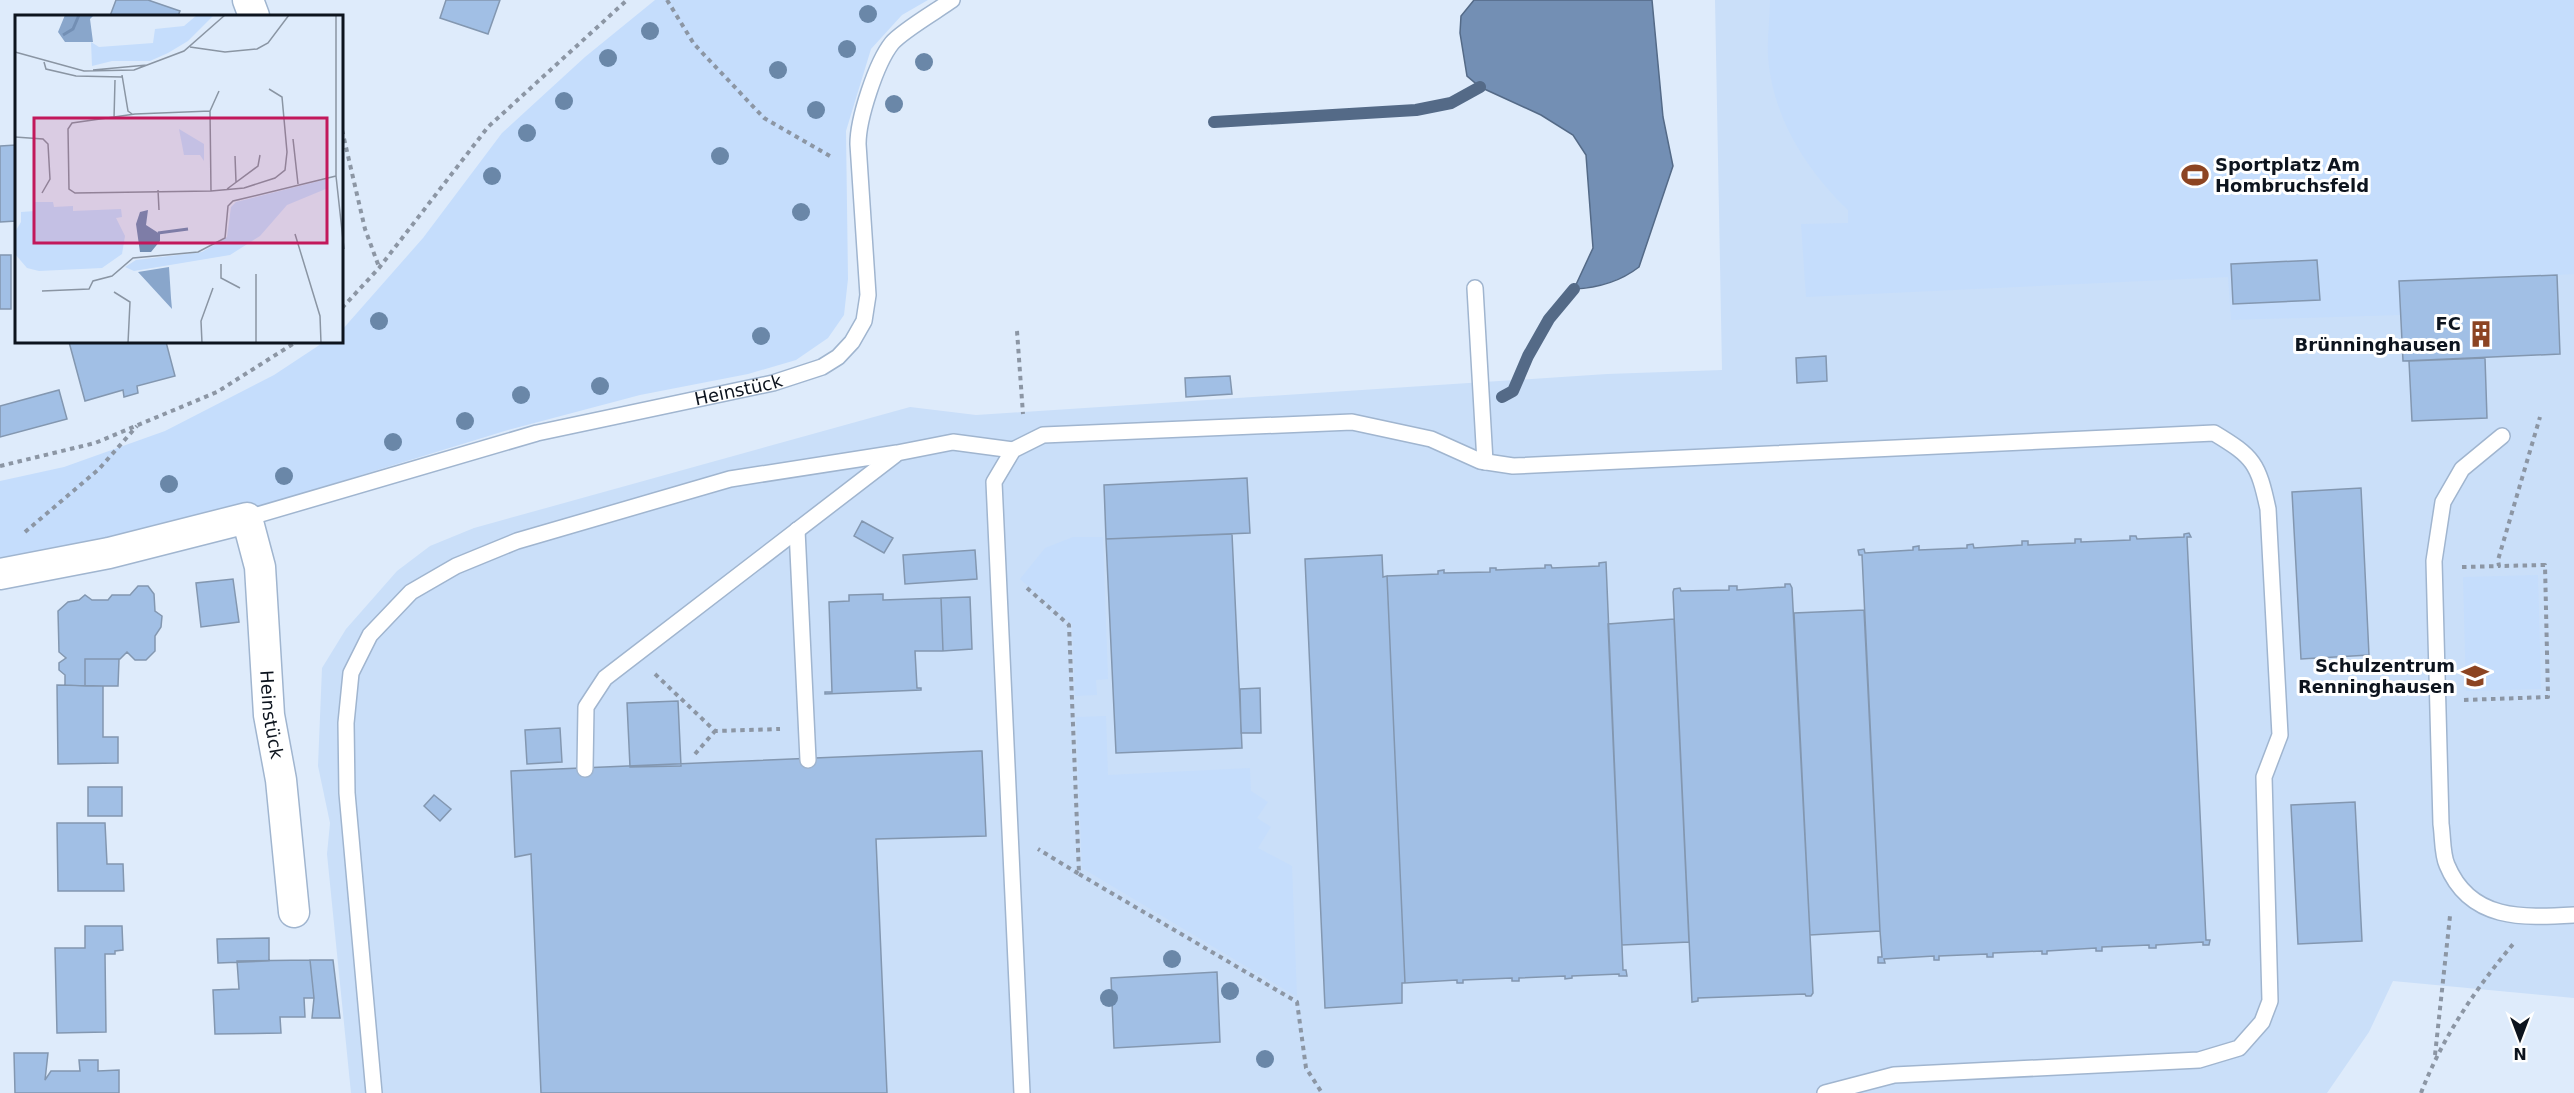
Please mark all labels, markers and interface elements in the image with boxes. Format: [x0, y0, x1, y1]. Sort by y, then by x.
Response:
inset map [15, 15, 344, 344]
place label: Sportplatz Am Hombruchsfeld [2215, 154, 2369, 196]
sports icon: Sportplatz Am Hombruchsfeld [2180, 160, 2210, 190]
place label: FC Brünninghausen [2295, 313, 2461, 355]
building icon: FC Brünninghausen [2466, 319, 2496, 349]
street label: Heinstück [692, 370, 785, 409]
place label: Schulzentrum Renninghausen [2298, 655, 2455, 697]
school or university icon: Schulzentrum Renninghausen [2460, 661, 2490, 691]
street label: Heinstück [256, 669, 288, 761]
north arrow [2490, 1009, 2550, 1069]
text: N [2513, 1044, 2527, 1063]

